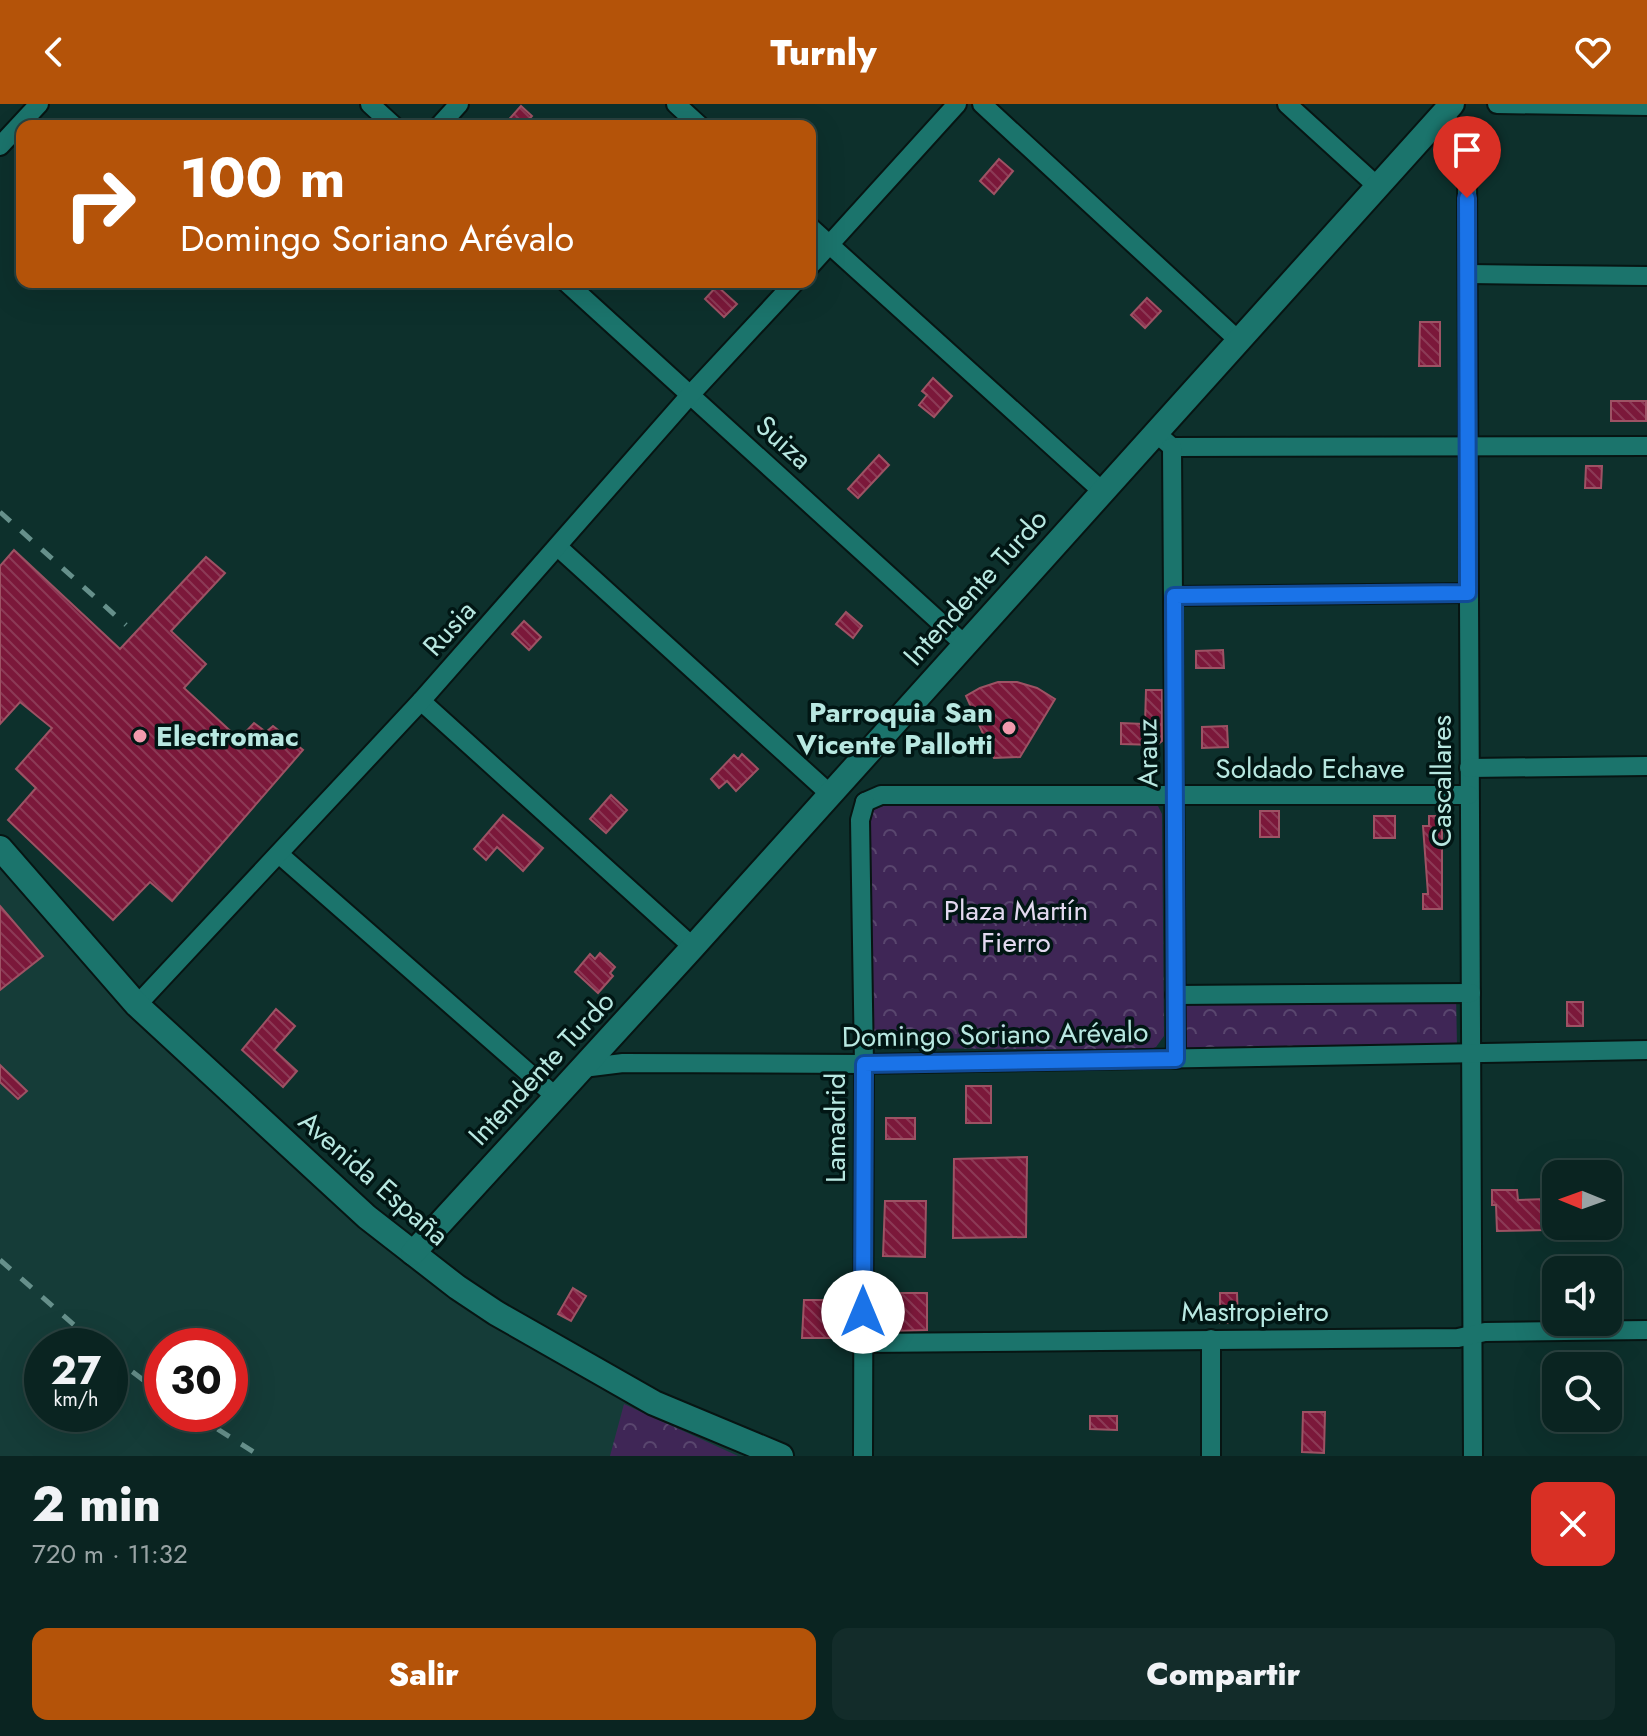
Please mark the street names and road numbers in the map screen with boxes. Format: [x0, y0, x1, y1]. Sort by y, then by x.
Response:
street label: Suiza [746, 406, 821, 479]
street label: Intendente Turdo [894, 500, 1057, 675]
street label: Rusia [413, 591, 485, 665]
street label: Cascallares [1421, 715, 1462, 847]
street label: Arauz [1126, 718, 1169, 788]
street label: Soldado Echave [1215, 748, 1405, 789]
street label: Intendente Turdo [459, 982, 624, 1155]
street label: Domingo Soriano Arévalo [841, 1011, 1149, 1058]
street label: Lamadrid [815, 1073, 856, 1183]
street label: Avenida España [289, 1101, 458, 1255]
street label: Mastropietro [1181, 1291, 1329, 1332]

